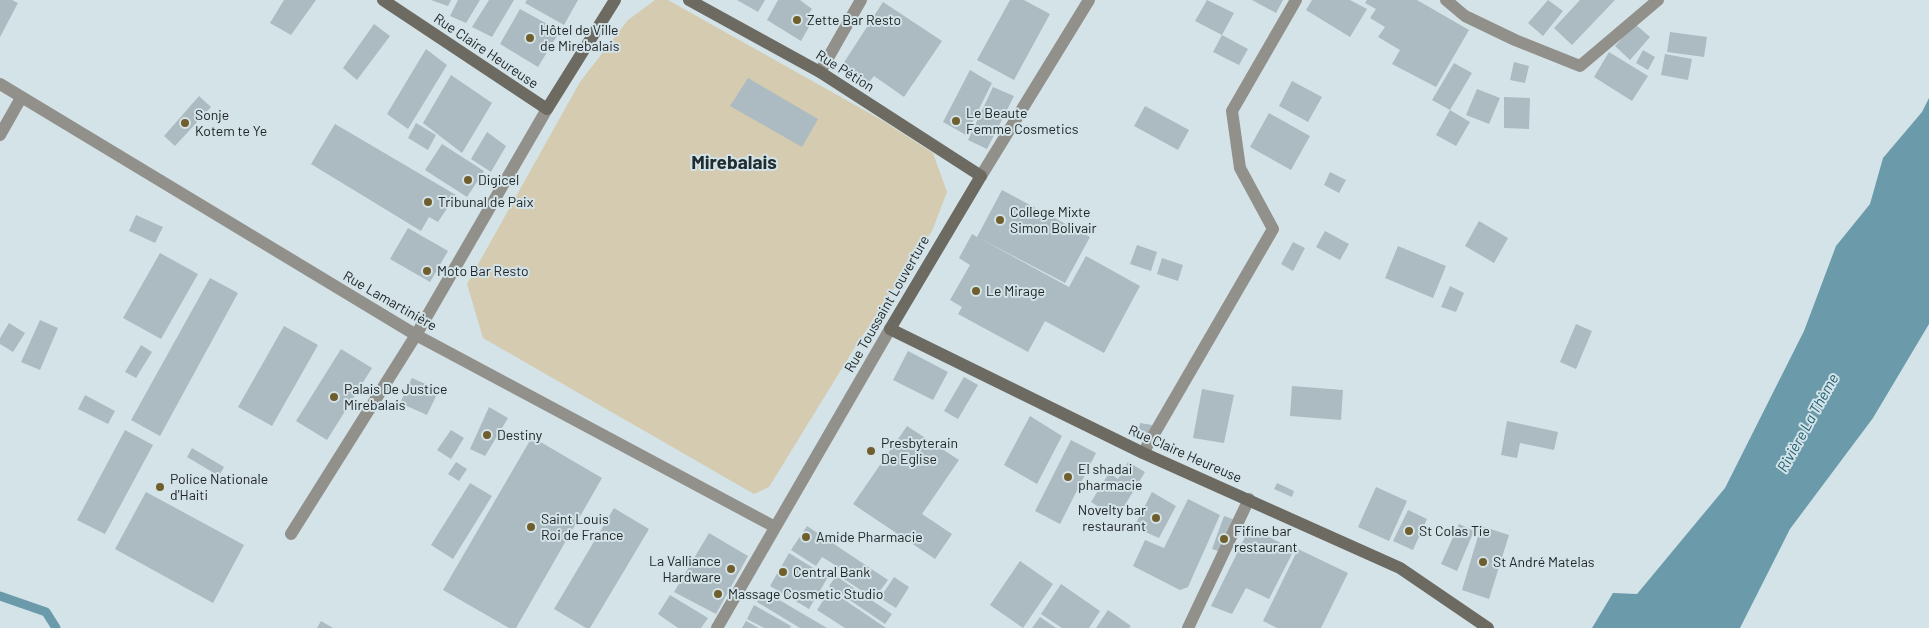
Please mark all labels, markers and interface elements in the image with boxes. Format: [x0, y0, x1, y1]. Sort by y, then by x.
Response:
street label: Rue Claire Heureuse [431, 10, 541, 92]
place label: Zette Bar Resto [807, 12, 901, 28]
marker: Zette Bar Resto [791, 14, 803, 26]
place label: Hôtel de Ville de Mirebalais [540, 22, 619, 54]
marker: Hôtel de Ville de Mirebalais [524, 32, 536, 44]
street label: Rue Pétion [813, 47, 877, 95]
place label: Le Beaute Femme Cosmetics [966, 105, 1079, 138]
place label: Sonje Kotem te Ye [195, 107, 267, 140]
marker: Le Beaute Femme Cosmetics [950, 115, 962, 127]
marker: Sonje Kotem te Ye [179, 117, 191, 129]
district label: Mirebalais [691, 152, 777, 174]
place label: Digicel [478, 172, 519, 188]
marker: Digicel [462, 174, 474, 186]
place label: Tribunal de Paix [438, 194, 533, 210]
marker: Tribunal de Paix [422, 196, 434, 208]
place label: College Mixte Simon Bolivair [1010, 204, 1097, 236]
marker: College Mixte Simon Bolivair [994, 214, 1006, 226]
street label: Rue Toussaint Louverture [841, 233, 933, 375]
place label: Moto Bar Resto [437, 263, 529, 279]
marker: Moto Bar Resto [421, 265, 433, 277]
street label: Rue Lamartinière [340, 267, 440, 335]
place label: Le Mirage [986, 283, 1045, 299]
marker: Le Mirage [970, 285, 982, 297]
water label: Rivière La Thème [1774, 371, 1842, 475]
place label: Palais De Justice Mirebalais [344, 381, 447, 414]
marker: Palais De Justice Mirebalais [328, 391, 340, 403]
street label: Rue Claire Heureuse [1126, 421, 1244, 487]
place label: Destiny [497, 427, 542, 443]
marker: Destiny [481, 429, 493, 441]
place label: Presbyterain De Eglise [881, 435, 958, 468]
marker: Presbyterain De Eglise [865, 445, 877, 457]
place label: El shadai pharmacie [1078, 461, 1143, 494]
place label: Police Nationale d'Haiti [170, 471, 268, 504]
marker: El shadai pharmacie [1062, 471, 1074, 483]
marker: Police Nationale d'Haiti [154, 481, 166, 493]
place label: Novelty bar restaurant [1078, 502, 1146, 534]
place label: Saint Louis Roi de France [541, 511, 624, 544]
marker: Novelty bar restaurant [1150, 512, 1162, 524]
marker: Saint Louis Roi de France [525, 521, 537, 533]
place label: Fifine bar restaurant [1234, 523, 1298, 556]
place label: St Colas Tie [1419, 523, 1490, 539]
marker: St Colas Tie [1403, 525, 1415, 537]
place label: Amide Pharmacie [816, 529, 923, 545]
marker: Amide Pharmacie [800, 531, 812, 543]
marker: Fifine bar restaurant [1218, 533, 1230, 545]
place label: La Valliance Hardware [649, 553, 721, 586]
place label: St André Matelas [1493, 554, 1595, 570]
marker: St André Matelas [1477, 556, 1489, 568]
marker: La Valliance Hardware [725, 563, 737, 575]
place label: Central Bank [793, 564, 870, 580]
marker: Central Bank [777, 566, 789, 578]
place label: Massage Cosmetic Studio [728, 586, 883, 602]
marker: Massage Cosmetic Studio [712, 588, 724, 600]

